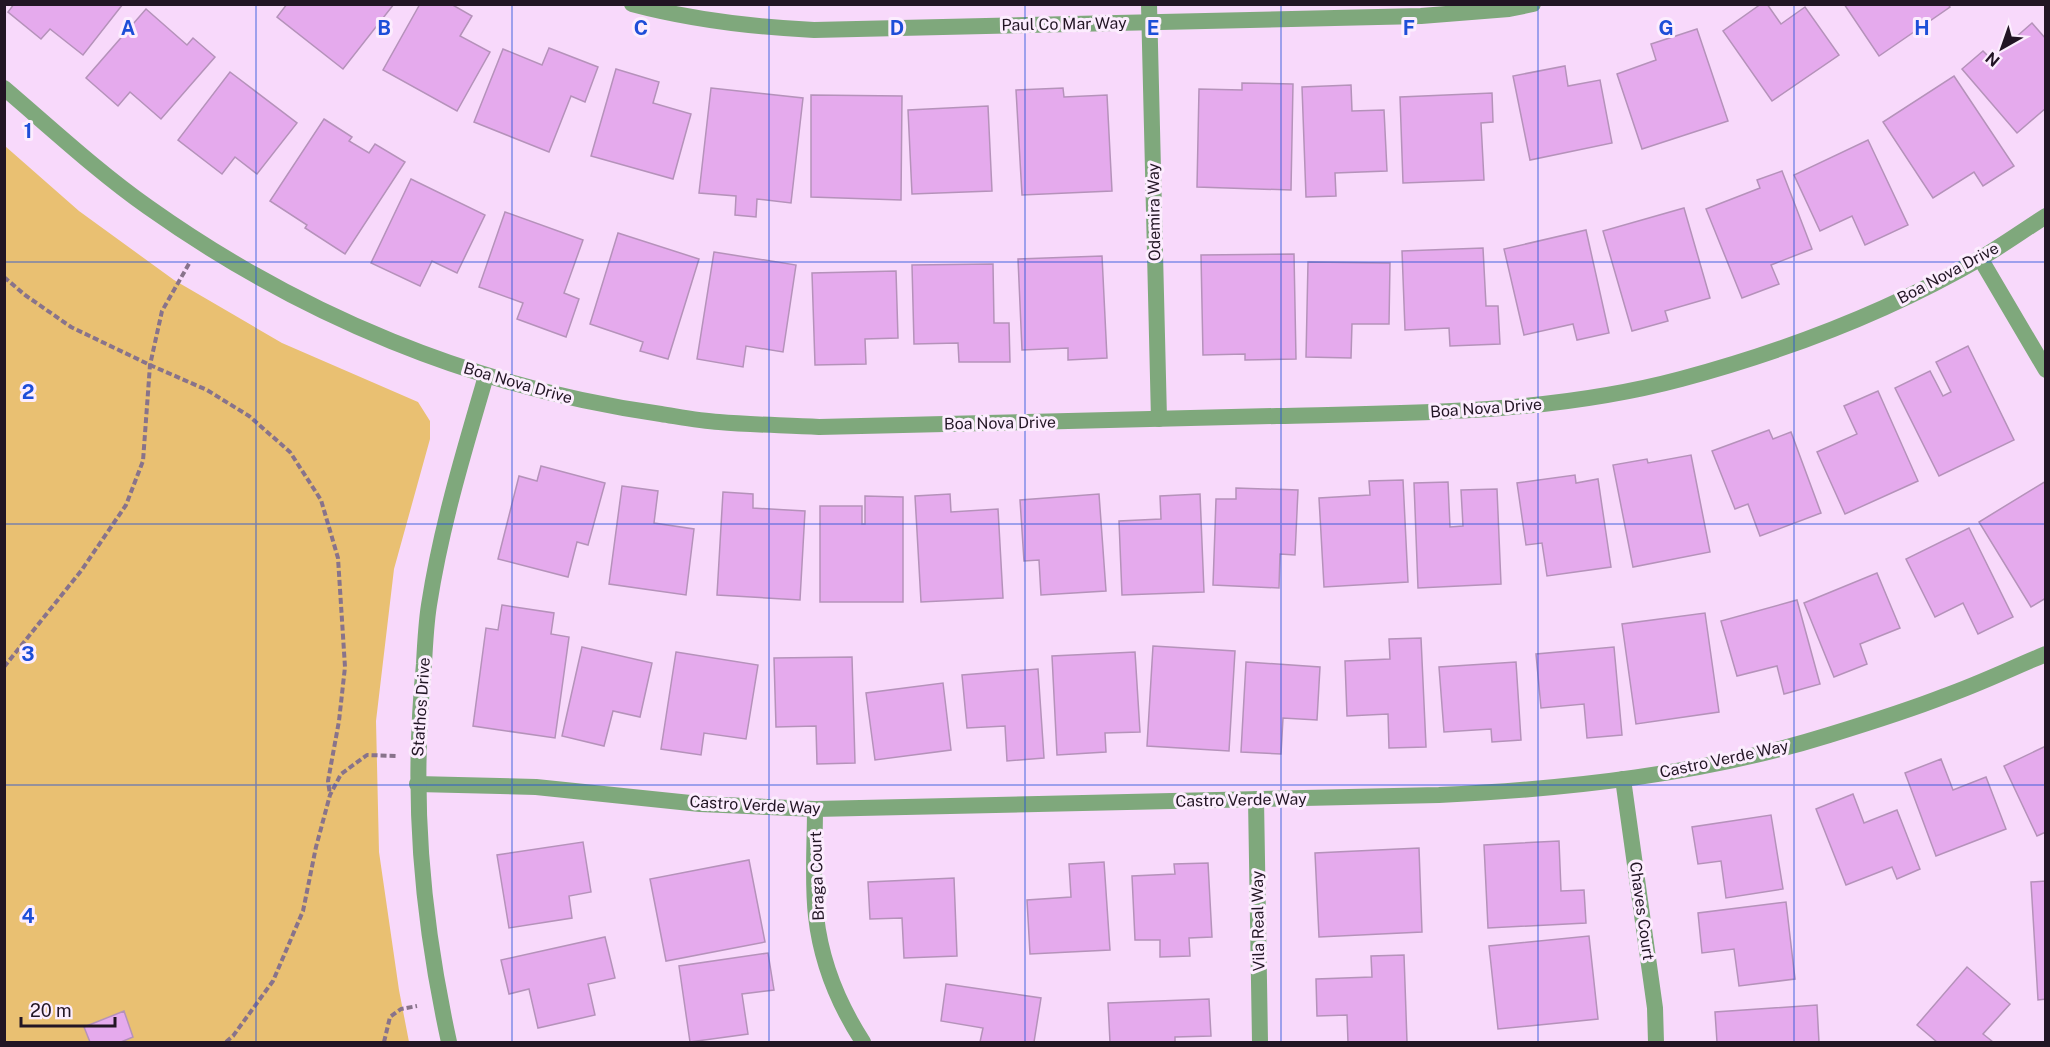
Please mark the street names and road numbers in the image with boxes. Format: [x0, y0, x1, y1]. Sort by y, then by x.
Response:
street label: Paul Co Mar Way [1001, 13, 1127, 35]
street label: Odemira Way [1144, 162, 1164, 261]
street label: Boa Nova Drive [1894, 238, 2002, 308]
street label: Boa Nova Drive [461, 358, 575, 408]
street label: Boa Nova Drive [1429, 395, 1543, 421]
street label: Boa Nova Drive [944, 413, 1056, 433]
street label: Stathos Drive [408, 657, 434, 757]
street label: Castro Verde Way [1658, 736, 1791, 782]
street label: Castro Verde Way [1175, 789, 1307, 811]
street label: Castro Verde Way [689, 792, 822, 818]
street label: Braga Court [806, 831, 828, 921]
street label: Chaves Court [1626, 861, 1658, 961]
street label: Vila Real Way [1248, 870, 1268, 972]

